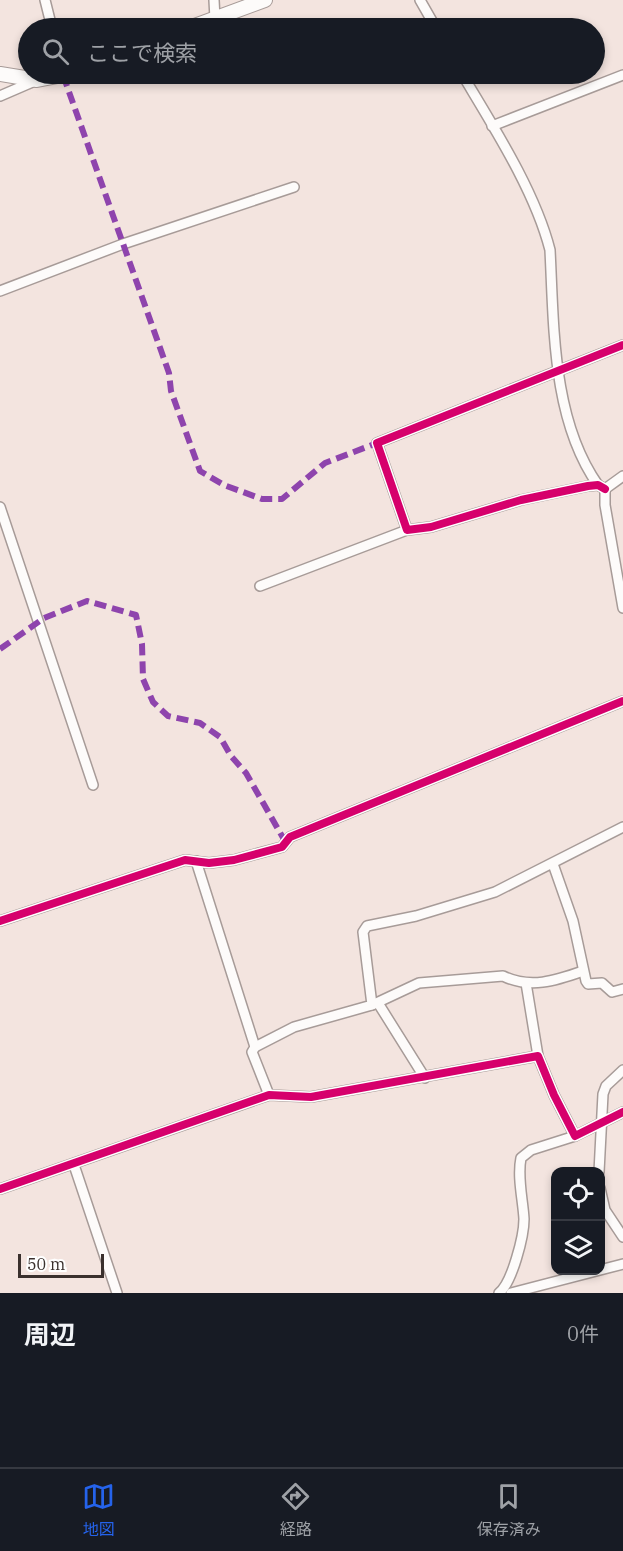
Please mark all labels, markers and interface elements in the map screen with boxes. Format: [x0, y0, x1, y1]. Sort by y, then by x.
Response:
search box [18, 18, 605, 84]
icon: search [39, 35, 72, 68]
text: ここで検索 [87, 38, 197, 67]
map controls [551, 1167, 605, 1275]
button: locate [551, 1167, 605, 1221]
button: layers [551, 1221, 605, 1275]
scale bar [18, 1251, 104, 1278]
text: 50 m [27, 1254, 65, 1274]
text: 周辺 [24, 1317, 76, 1351]
text: 0件 [567, 1320, 599, 1347]
tab: 地図 [82, 1480, 115, 1540]
tab: 経路 [279, 1480, 312, 1540]
tab: 保存済み [477, 1480, 541, 1540]

